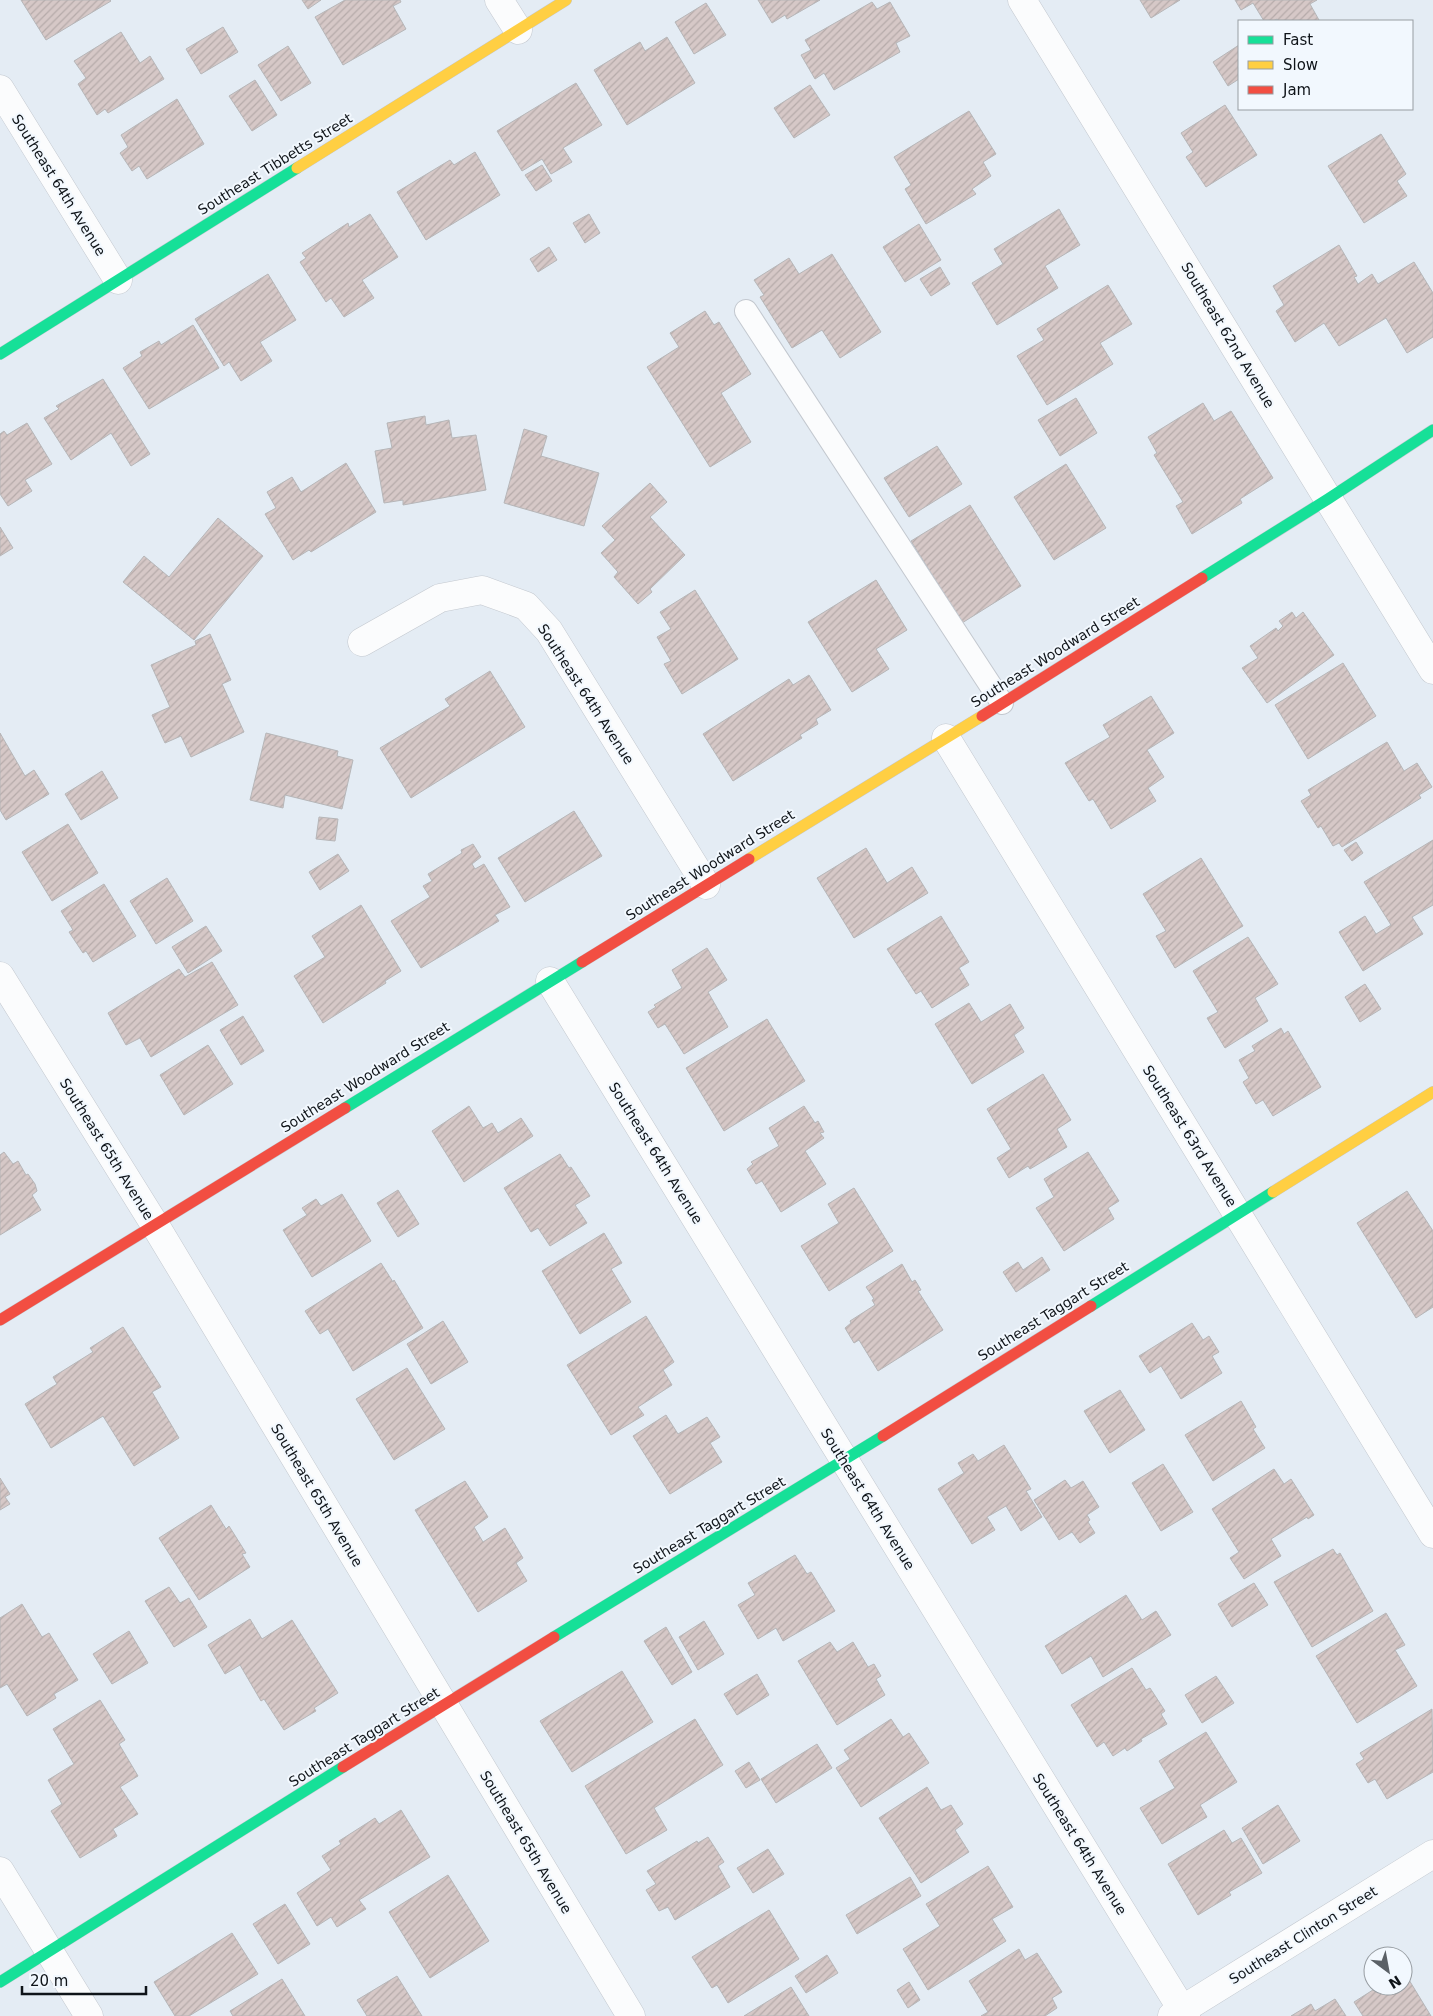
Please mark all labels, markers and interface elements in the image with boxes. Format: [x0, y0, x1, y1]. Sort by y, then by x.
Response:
legend [1238, 20, 1413, 110]
text: Fast [1283, 31, 1313, 49]
text: Slow [1283, 56, 1318, 74]
text: Jam [1282, 81, 1311, 99]
street label: Southeast Tibbetts Street [195, 110, 355, 218]
street label: Southeast 64th Avenue [9, 111, 109, 259]
street label: Southeast 62nd Avenue [1178, 259, 1278, 411]
street label: Southeast Woodward Street [968, 593, 1143, 711]
street label: Southeast 64th Avenue [535, 621, 637, 767]
street label: Southeast Woodward Street [623, 806, 798, 924]
street label: Southeast Woodward Street [278, 1018, 453, 1136]
street label: Southeast 63rd Avenue [1140, 1062, 1240, 1210]
street label: Southeast 65th Avenue [57, 1075, 157, 1223]
street label: Southeast 64th Avenue [606, 1079, 706, 1227]
street label: Southeast Taggart Street [975, 1258, 1132, 1364]
street label: Southeast 65th Avenue [268, 1421, 366, 1569]
street label: Southeast 64th Avenue [818, 1425, 918, 1573]
street label: Southeast Taggart Street [630, 1473, 788, 1577]
street label: Southeast Taggart Street [286, 1684, 443, 1790]
street label: Southeast 65th Avenue [477, 1768, 575, 1916]
street label: Southeast 64th Avenue [1030, 1770, 1130, 1918]
street label: Southeast Clinton Street [1226, 1883, 1380, 1987]
north arrow [1363, 1946, 1413, 1996]
scale bar [22, 1964, 146, 1996]
text: 20 m [30, 1972, 68, 1990]
text: N [1386, 1972, 1404, 1992]

